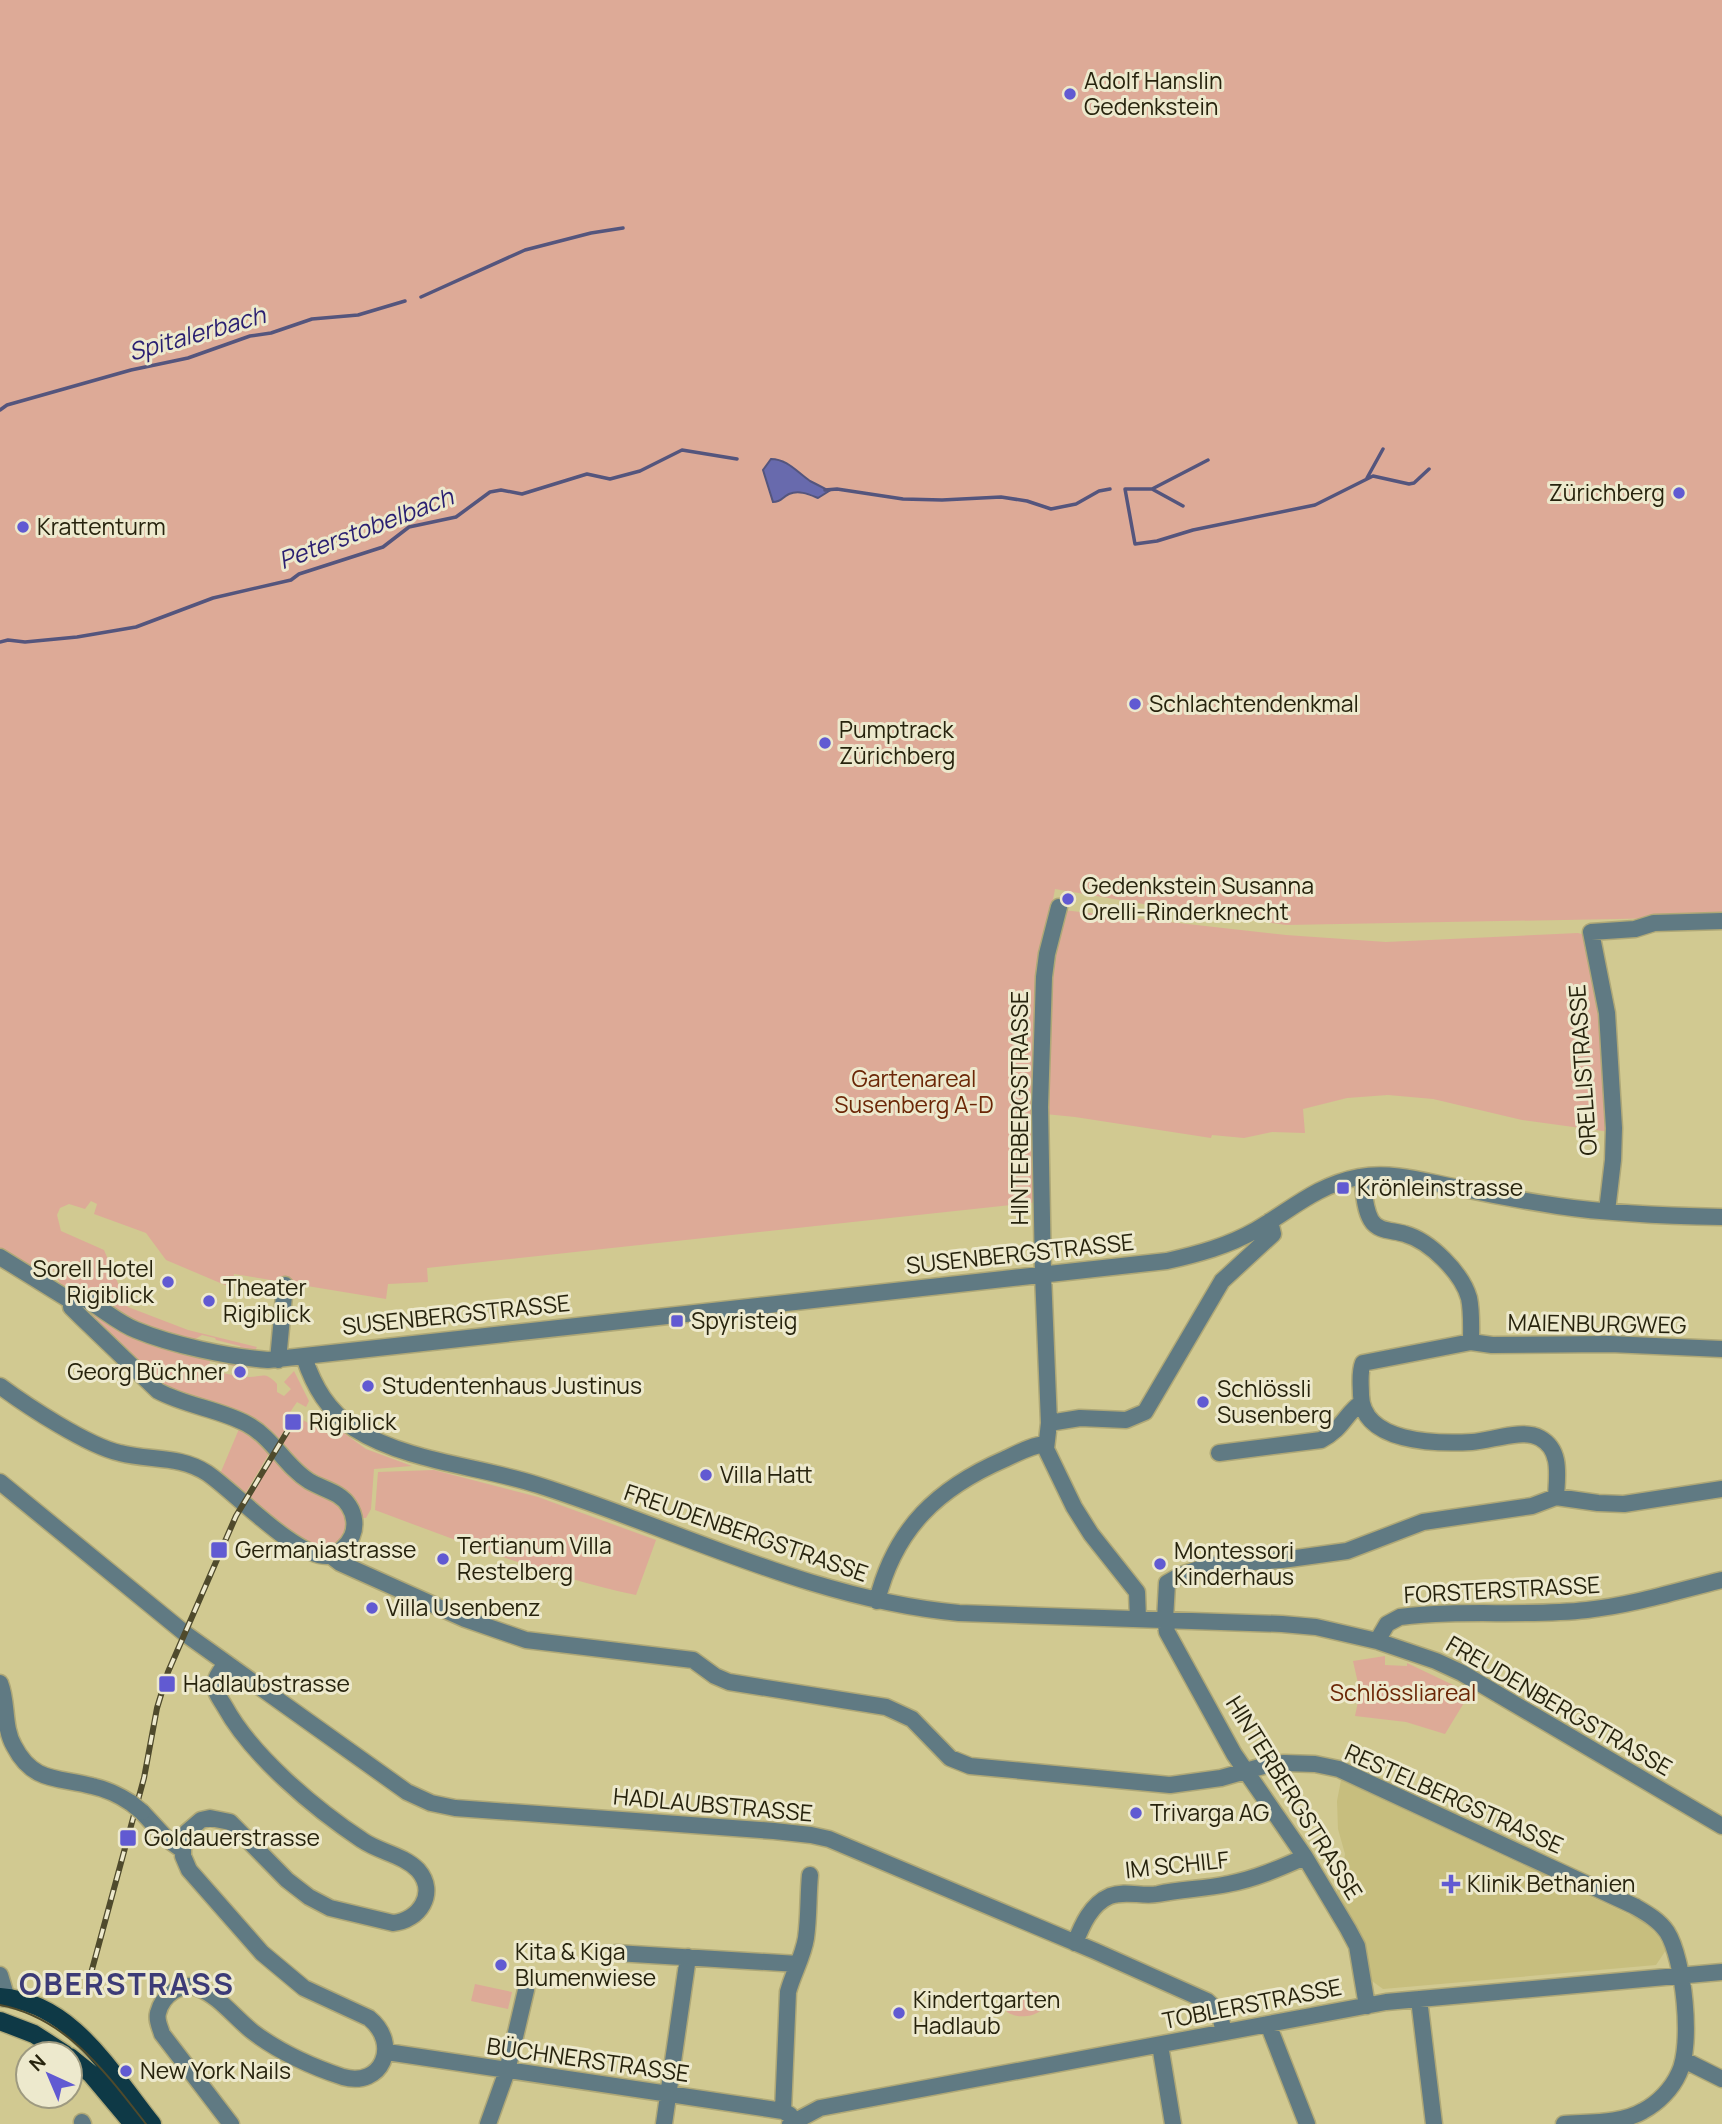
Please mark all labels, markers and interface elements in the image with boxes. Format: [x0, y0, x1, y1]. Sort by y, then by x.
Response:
place label: Adolf Hanslin Gedenkstein [1084, 64, 1223, 122]
marker: Adolf Hanslin Gedenkstein [1062, 86, 1078, 102]
water label: Spitalerbach [124, 297, 270, 368]
place label: Zürichberg [1549, 476, 1665, 508]
water label: Peterstobelbach [273, 479, 458, 576]
marker: Zürichberg [1671, 485, 1687, 501]
place label: Krattenturm [37, 510, 166, 542]
marker: Krattenturm [15, 519, 31, 535]
place label: Schlachtendenkmal [1149, 687, 1359, 719]
marker: Schlachtendenkmal [1127, 696, 1143, 712]
place label: Pumptrack Zürichberg [839, 713, 955, 771]
marker: Pumptrack Zürichberg [817, 735, 833, 751]
place label: Gedenkstein Susanna Orelli-Rinderknecht [1082, 869, 1314, 927]
marker: Gedenkstein Susanna Orelli-Rinderknecht [1060, 891, 1076, 907]
street label: ORELLISTRASSE [1560, 983, 1604, 1157]
street label: HINTERBERGSTRASSE [1003, 991, 1035, 1225]
park label: Gartenareal Susenberg A-D [834, 1062, 994, 1120]
place label: Krönleinstrasse [1357, 1171, 1523, 1203]
marker: Krönleinstrasse [1335, 1180, 1351, 1196]
street label: SUSENBERGSTRASSE [904, 1225, 1135, 1281]
place label: Sorell Hotel Rigiblick [32, 1252, 155, 1310]
place label: Theater Rigiblick [223, 1271, 311, 1329]
marker: Sorell Hotel Rigiblick [160, 1274, 176, 1290]
street label: SUSENBERGSTRASSE [340, 1286, 571, 1342]
marker: Theater Rigiblick [201, 1293, 217, 1309]
place label: Spyristeig [691, 1304, 797, 1336]
street label: MAIENBURGWEG [1507, 1305, 1687, 1341]
marker: Spyristeig [669, 1313, 685, 1329]
place label: Georg Büchner [67, 1355, 226, 1387]
marker: Georg Büchner [232, 1364, 248, 1380]
place label: Studentenhaus Justinus [382, 1369, 642, 1401]
place label: Schlössli Susenberg [1217, 1372, 1332, 1430]
marker: Studentenhaus Justinus [360, 1378, 376, 1394]
marker: Schlössli Susenberg [1195, 1394, 1211, 1410]
place label: Rigiblick [309, 1405, 397, 1437]
marker: Rigiblick [283, 1412, 303, 1432]
place label: Villa Hatt [720, 1458, 812, 1490]
marker: Villa Hatt [698, 1467, 714, 1483]
street label: FREUDENBERGSTRASSE [620, 1475, 873, 1589]
place label: Tertianum Villa Restelberg [457, 1529, 612, 1587]
place label: Germaniastrasse [235, 1533, 417, 1565]
place label: Montessori Kinderhaus [1174, 1534, 1294, 1592]
marker: Germaniastrasse [209, 1540, 229, 1560]
marker: Tertianum Villa Restelberg [435, 1551, 451, 1567]
marker: Montessori Kinderhaus [1152, 1556, 1168, 1572]
street label: FORSTERSTRASSE [1403, 1568, 1601, 1610]
place label: Villa Usenbenz [386, 1591, 540, 1623]
marker: Villa Usenbenz [364, 1600, 380, 1616]
street label: FREUDENBERGSTRASSE [1441, 1627, 1678, 1783]
place label: Hadlaubstrasse [183, 1667, 350, 1699]
marker: Hadlaubstrasse [157, 1674, 177, 1694]
park label: Schlössliareal [1330, 1676, 1476, 1708]
street label: HINTERBERGSTRASSE [1219, 1690, 1371, 1905]
street label: RESTELBERGSTRASSE [1340, 1735, 1569, 1861]
street label: HADLAUBSTRASSE [612, 1779, 814, 1829]
place label: Trivarga AG [1150, 1796, 1269, 1828]
marker: Trivarga AG [1128, 1805, 1144, 1821]
place label: Goldauerstrasse [144, 1821, 320, 1853]
marker: Goldauerstrasse [118, 1828, 138, 1848]
street label: IM SCHILF [1123, 1843, 1231, 1885]
place label: Klinik Bethanien [1467, 1867, 1635, 1899]
marker: Klinik Bethanien [1441, 1874, 1461, 1894]
place label: Kita & Kiga Blumenwiese [515, 1935, 656, 1993]
marker: Kita & Kiga Blumenwiese [493, 1957, 509, 1973]
district label: OBERSTRASS [19, 1963, 235, 2004]
street label: TOBLERSTRASSE [1159, 1970, 1344, 2036]
place label: Kindertgarten Hadlaub [913, 1983, 1060, 2041]
marker: Kindertgarten Hadlaub [891, 2005, 907, 2021]
street label: BÜCHNERSTRASSE [485, 2029, 691, 2089]
north arrow [14, 2040, 84, 2110]
text: N [23, 2049, 51, 2077]
place label: New York Nails [140, 2054, 291, 2086]
marker: New York Nails [118, 2063, 134, 2079]

